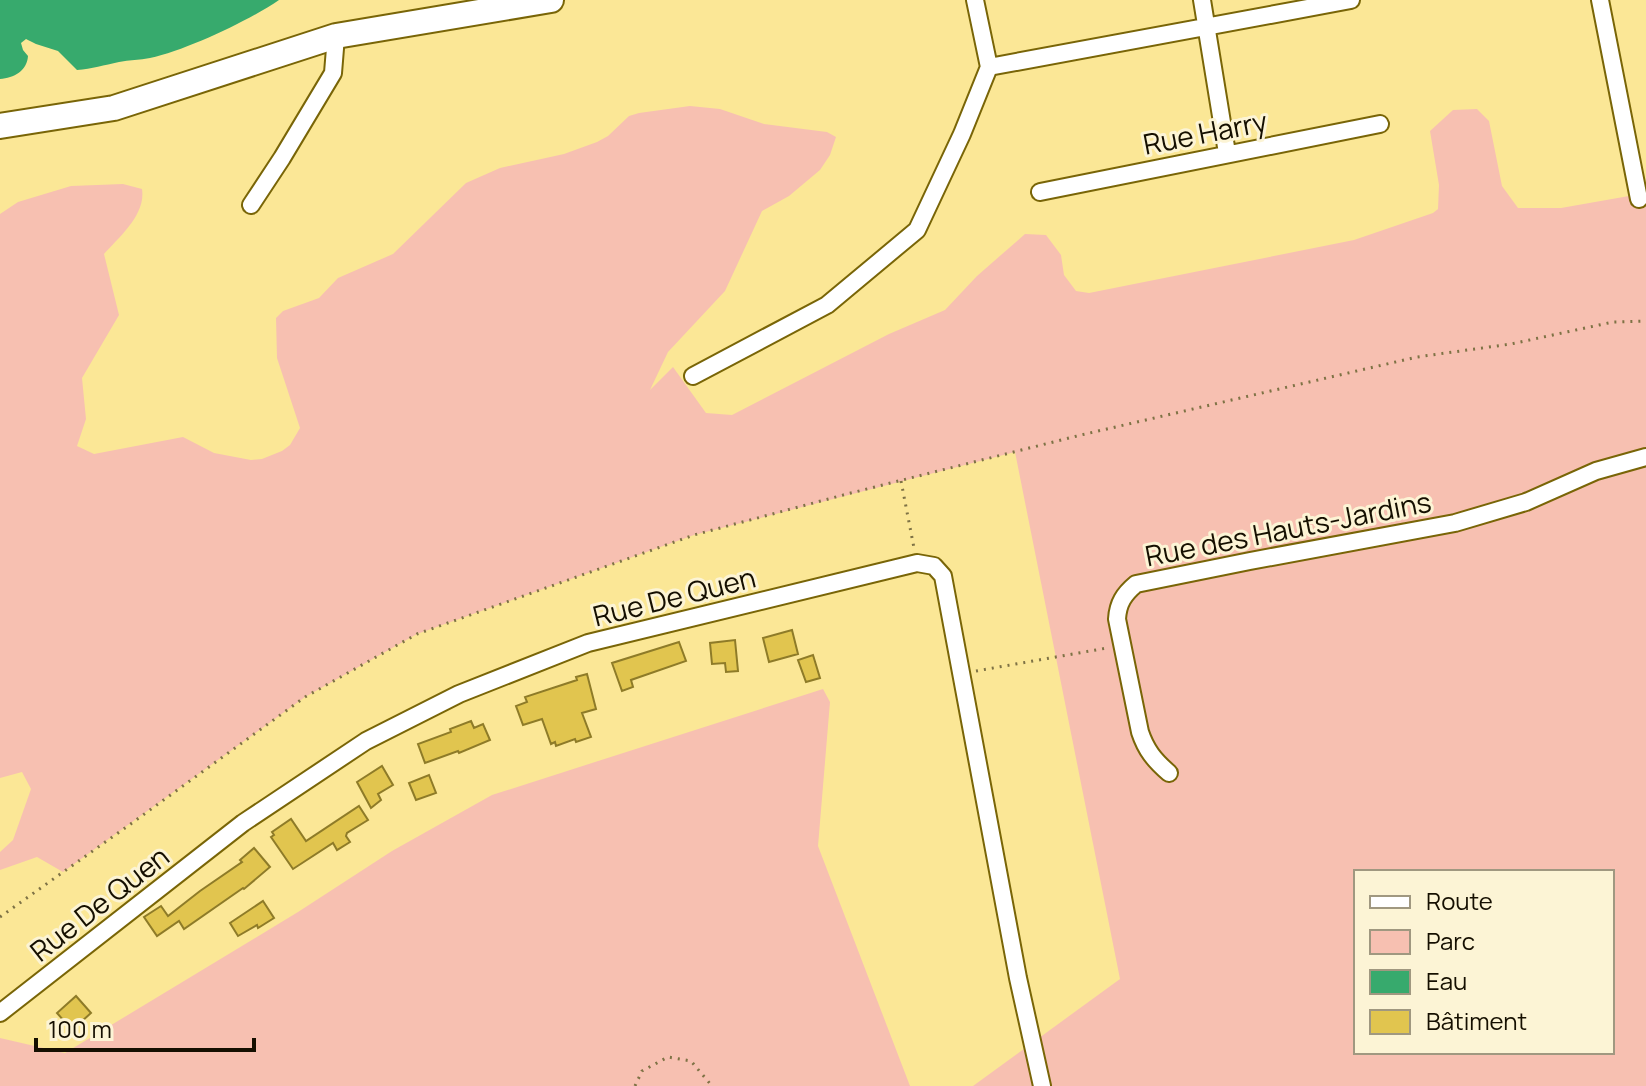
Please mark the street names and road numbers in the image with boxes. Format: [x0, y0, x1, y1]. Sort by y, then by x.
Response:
street label: Rue Harry [1140, 101, 1271, 163]
street label: Rue des Hauts-Jardins [1142, 482, 1434, 574]
street label: Rue De Quen [589, 557, 759, 635]
street label: Rue De Quen [22, 837, 176, 969]

